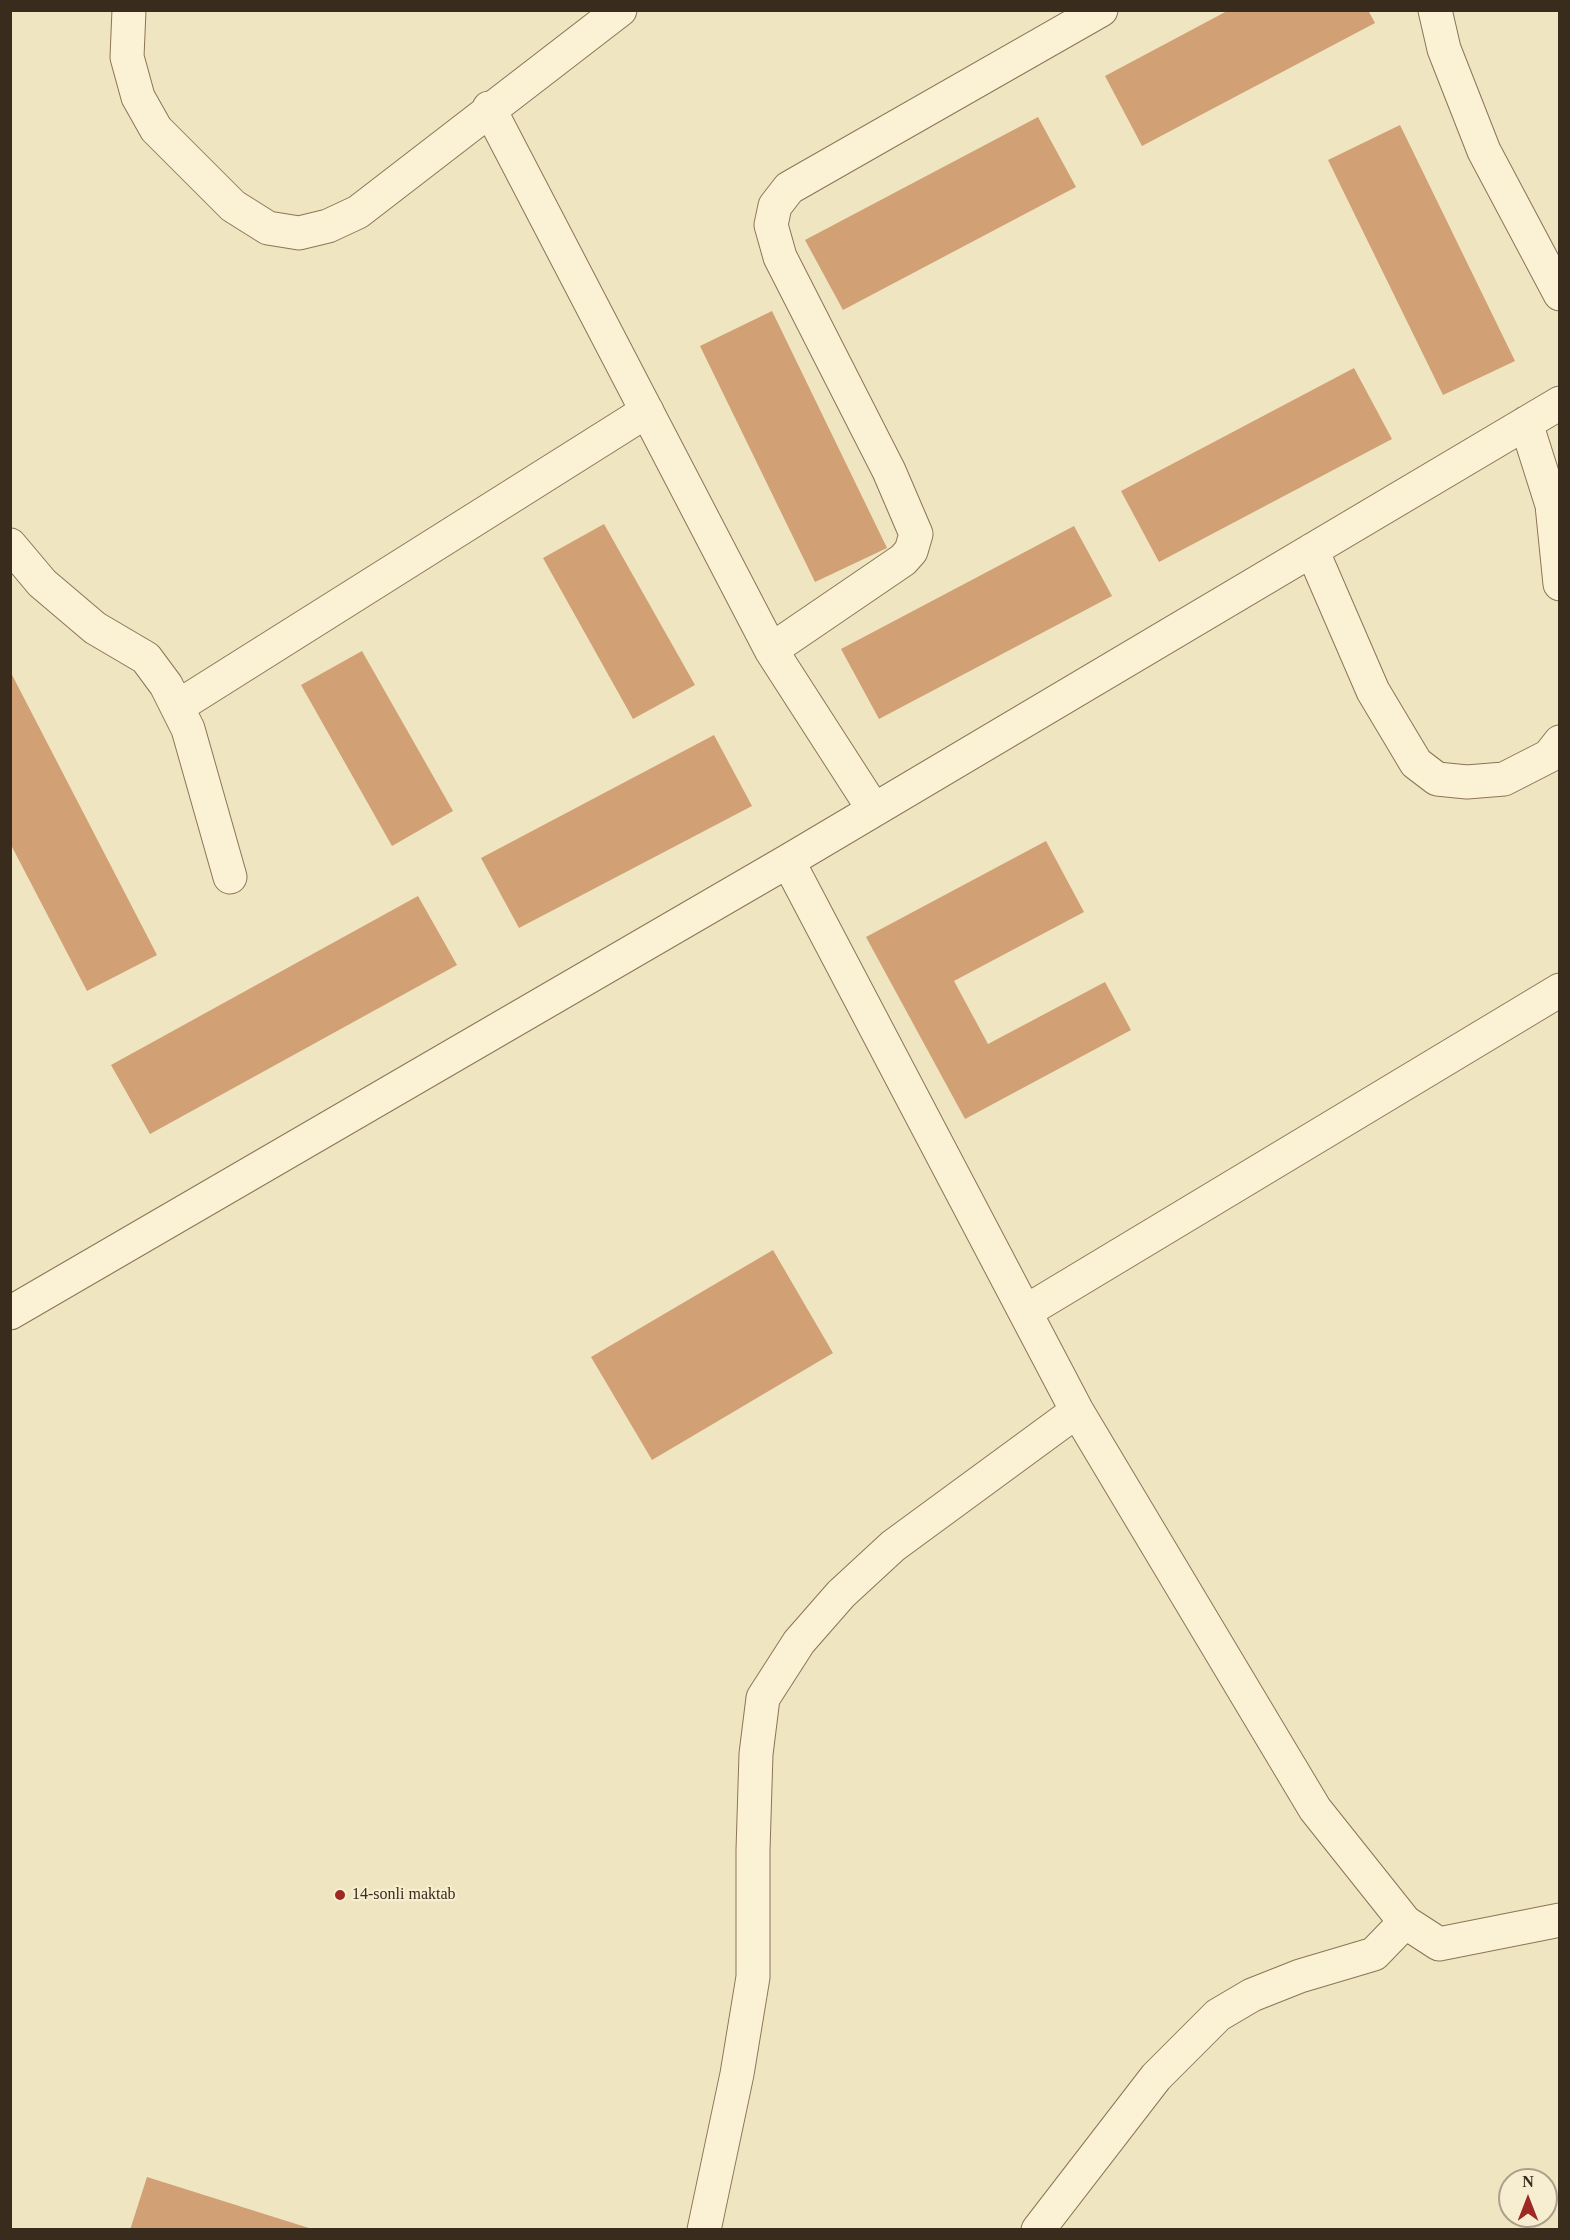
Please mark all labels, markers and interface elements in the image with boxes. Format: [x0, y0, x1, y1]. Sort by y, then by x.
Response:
place label: 14-sonli maktab [352, 1885, 456, 1905]
marker: 14-sonli maktab [333, 1888, 347, 1902]
north arrow [1498, 2168, 1558, 2228]
text: N [1522, 2173, 1534, 2190]

